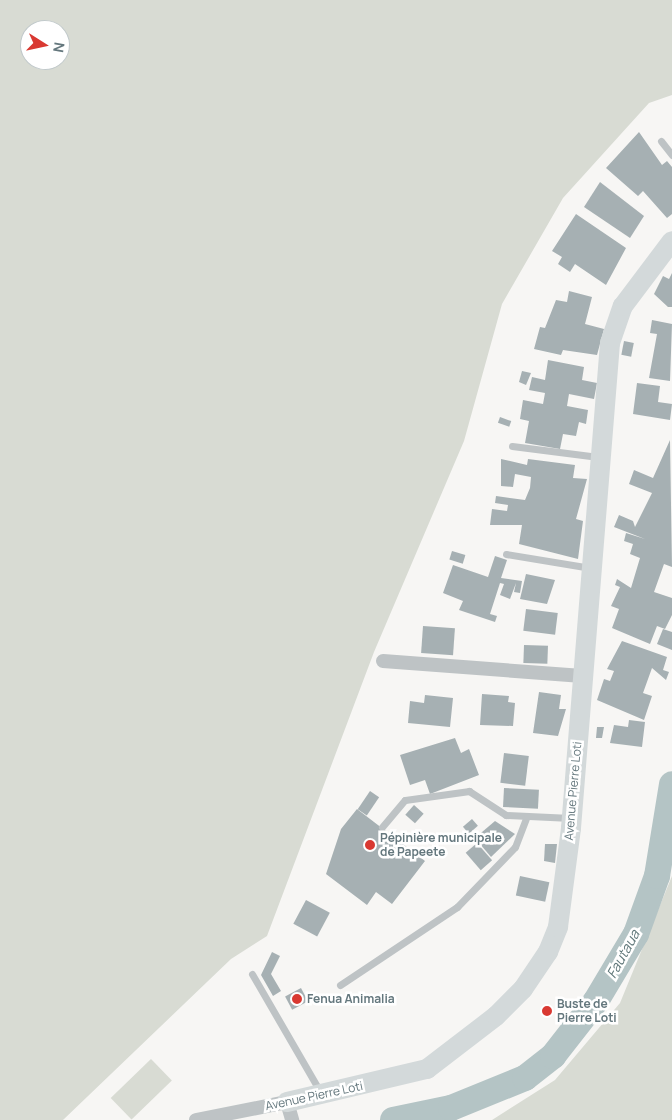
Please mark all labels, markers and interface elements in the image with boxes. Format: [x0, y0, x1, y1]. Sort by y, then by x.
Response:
north arrow [20, 20, 70, 70]
text: N [49, 41, 70, 54]
street label: Avenue Pierre Loti [561, 741, 585, 841]
place label: Pépinière municipale de Papeete [380, 831, 502, 859]
marker: Pépinière municipale de Papeete [364, 839, 376, 851]
water label: Fautaua [603, 927, 643, 981]
place label: Fenua Animalia [307, 992, 395, 1006]
marker: Fenua Animalia [291, 993, 303, 1005]
place label: Buste de Pierre Loti [557, 997, 617, 1025]
marker: Buste de Pierre Loti [541, 1005, 553, 1017]
street label: Avenue Pierre Loti [264, 1079, 364, 1113]

